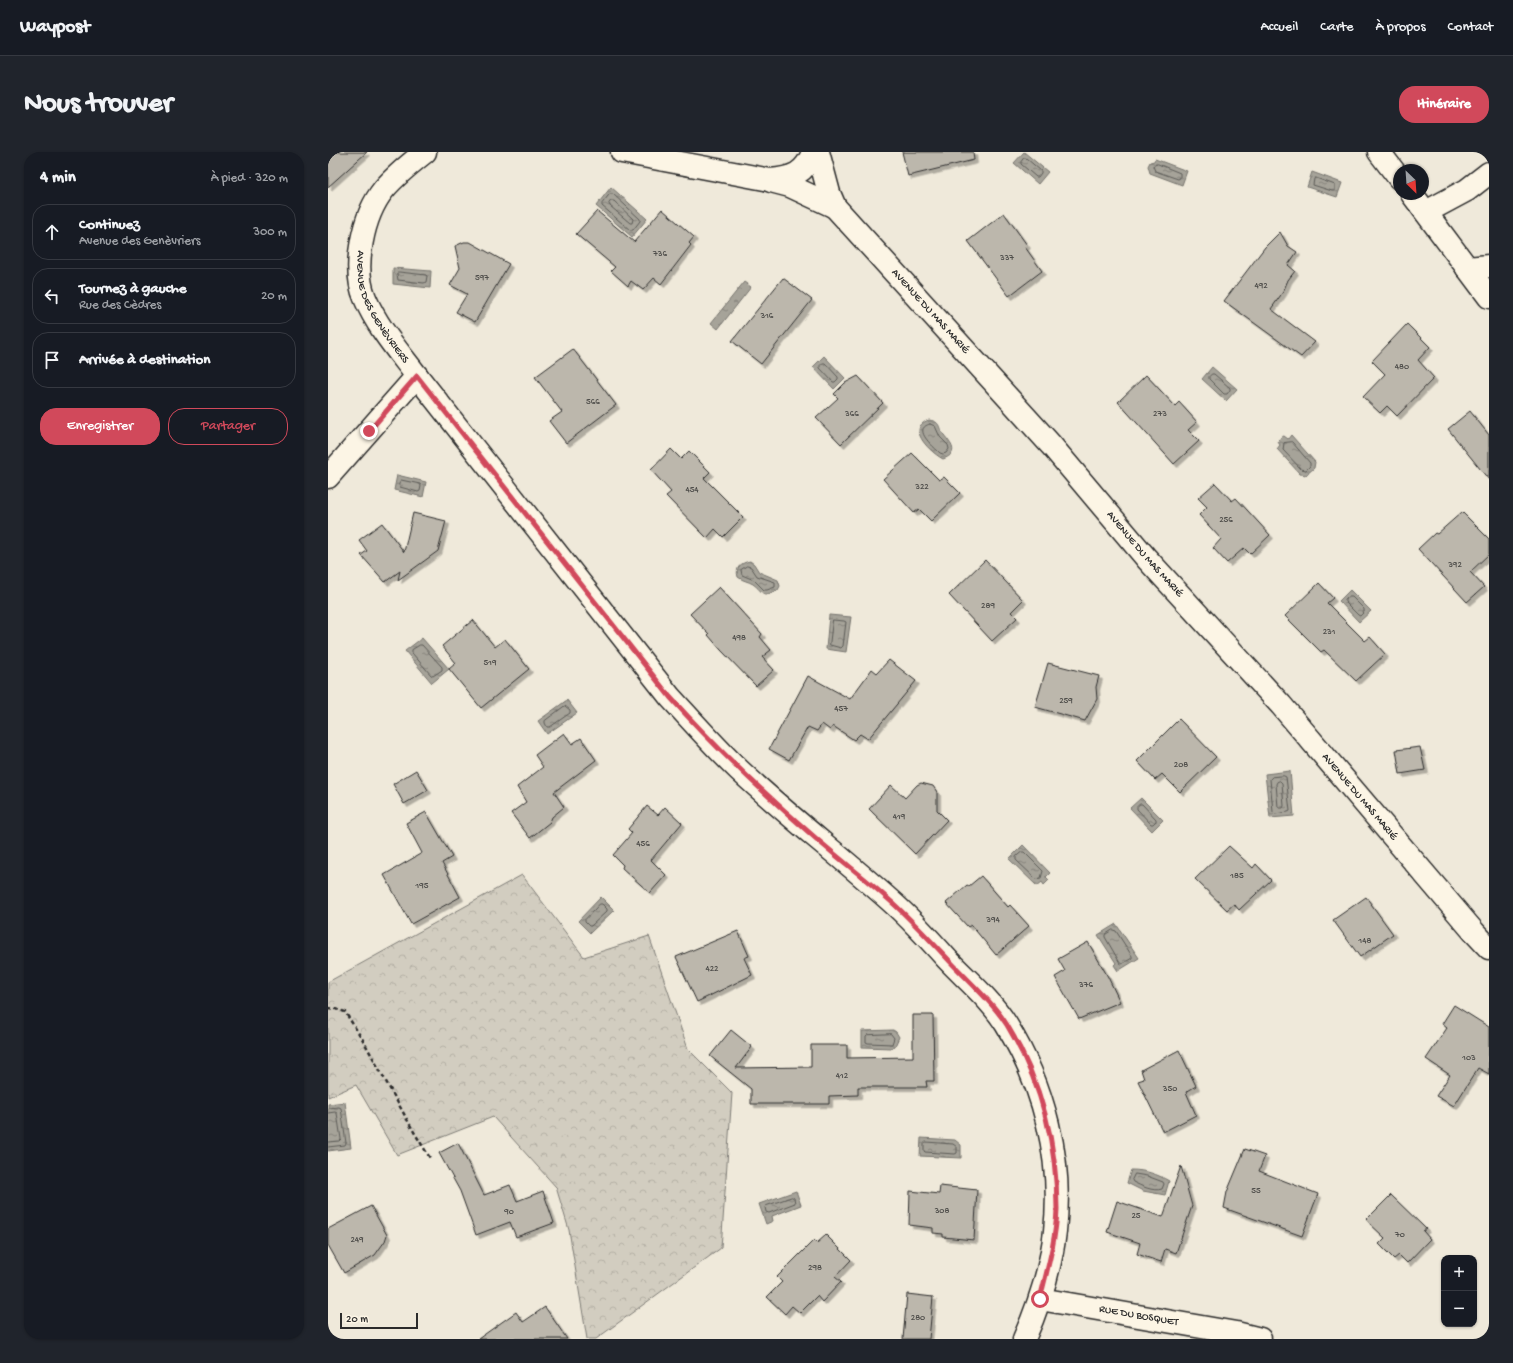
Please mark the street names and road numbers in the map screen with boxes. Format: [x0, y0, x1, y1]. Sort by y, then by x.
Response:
street label: AVENUE DES GENÈVRIERS [353, 250, 412, 366]
street label: AVENUE DU MAS MARIÉ [889, 267, 973, 357]
street label: AVENUE DU MAS MARIÉ [1104, 509, 1187, 601]
street label: AVENUE DU MAS MARIÉ [1319, 751, 1401, 844]
street label: RUE DU BOSQUET [1098, 1303, 1180, 1329]

